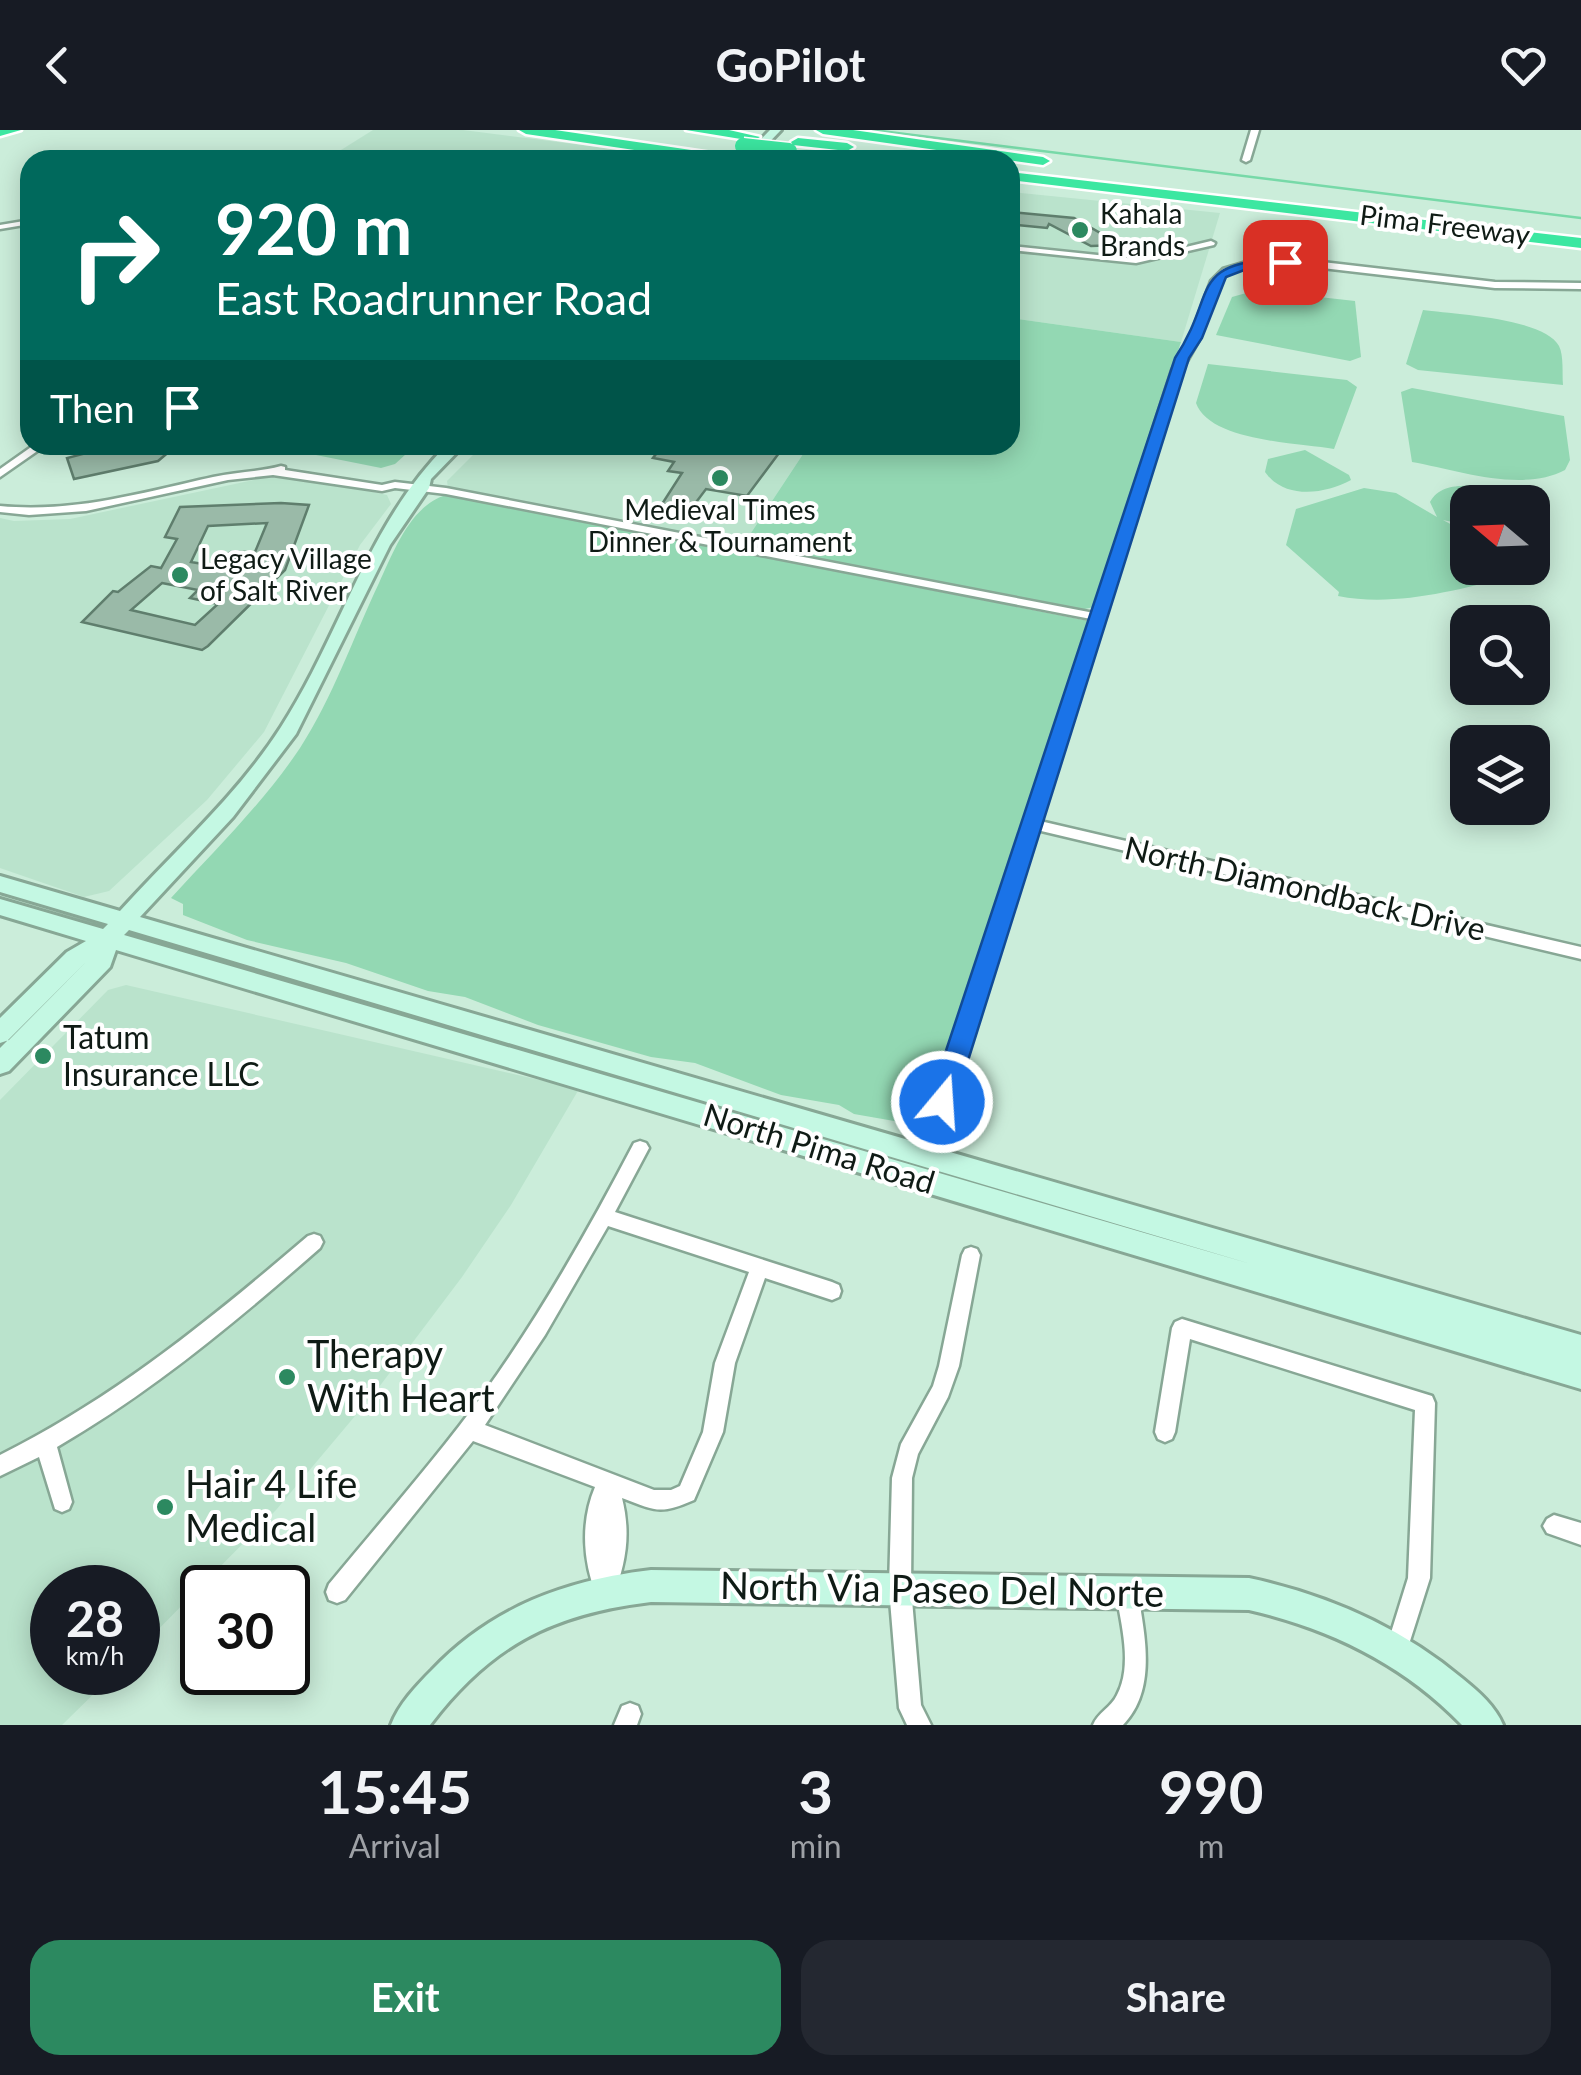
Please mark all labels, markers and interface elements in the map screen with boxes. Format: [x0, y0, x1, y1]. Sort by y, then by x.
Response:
icon: back [30, 38, 85, 93]
text: GoPilot [715, 38, 866, 92]
icon: heart [1496, 38, 1551, 93]
text: 920 m [215, 186, 412, 270]
icon: right [50, 190, 180, 320]
place label: Kahala Brands [1100, 196, 1185, 262]
street label: Pima Freeway [1358, 197, 1533, 251]
marker: Kahala Brands [1069, 219, 1091, 241]
pin [1243, 220, 1328, 305]
icon: arrive [1258, 235, 1313, 290]
text: East Roadrunner Road [215, 271, 652, 325]
icon: arrive [155, 380, 210, 435]
text: Then [50, 385, 135, 431]
marker: Medieval Times Dinner & Tournament [709, 467, 731, 489]
north arrow [1450, 485, 1550, 585]
map controls [1450, 485, 1550, 825]
place label: Medieval Times Dinner & Tournament [588, 492, 852, 558]
place label: Legacy Village of Salt River [200, 541, 372, 607]
marker: Legacy Village of Salt River [169, 564, 191, 586]
button: search [1450, 605, 1550, 705]
button: layers [1450, 725, 1550, 825]
street label: North Diamondback Drive [1121, 827, 1489, 948]
place label: Tatum Insurance LLC [63, 1017, 260, 1093]
marker: Tatum Insurance LLC [32, 1045, 54, 1067]
position arrow [890, 1050, 994, 1154]
street label: North Pima Road [699, 1094, 940, 1201]
place label: Therapy With Heart [307, 1330, 495, 1420]
marker: Therapy With Heart [276, 1366, 298, 1388]
place label: Hair 4 Life Medical [185, 1460, 357, 1550]
marker: Hair 4 Life Medical [154, 1496, 176, 1518]
street label: North Via Paseo Del Norte [720, 1561, 1164, 1615]
speed limit sign: 30 [180, 1565, 310, 1695]
text: 28 [66, 1588, 124, 1648]
text: km/h [66, 1640, 124, 1670]
text: 15:45 [318, 1755, 472, 1827]
text: 3 [798, 1755, 833, 1827]
text: 990 [1159, 1755, 1263, 1827]
text: Arrival [349, 1826, 441, 1865]
text: min [790, 1826, 842, 1865]
text: m [1198, 1826, 1224, 1865]
button: Exit [30, 1940, 781, 2055]
button: Share [801, 1940, 1551, 2055]

